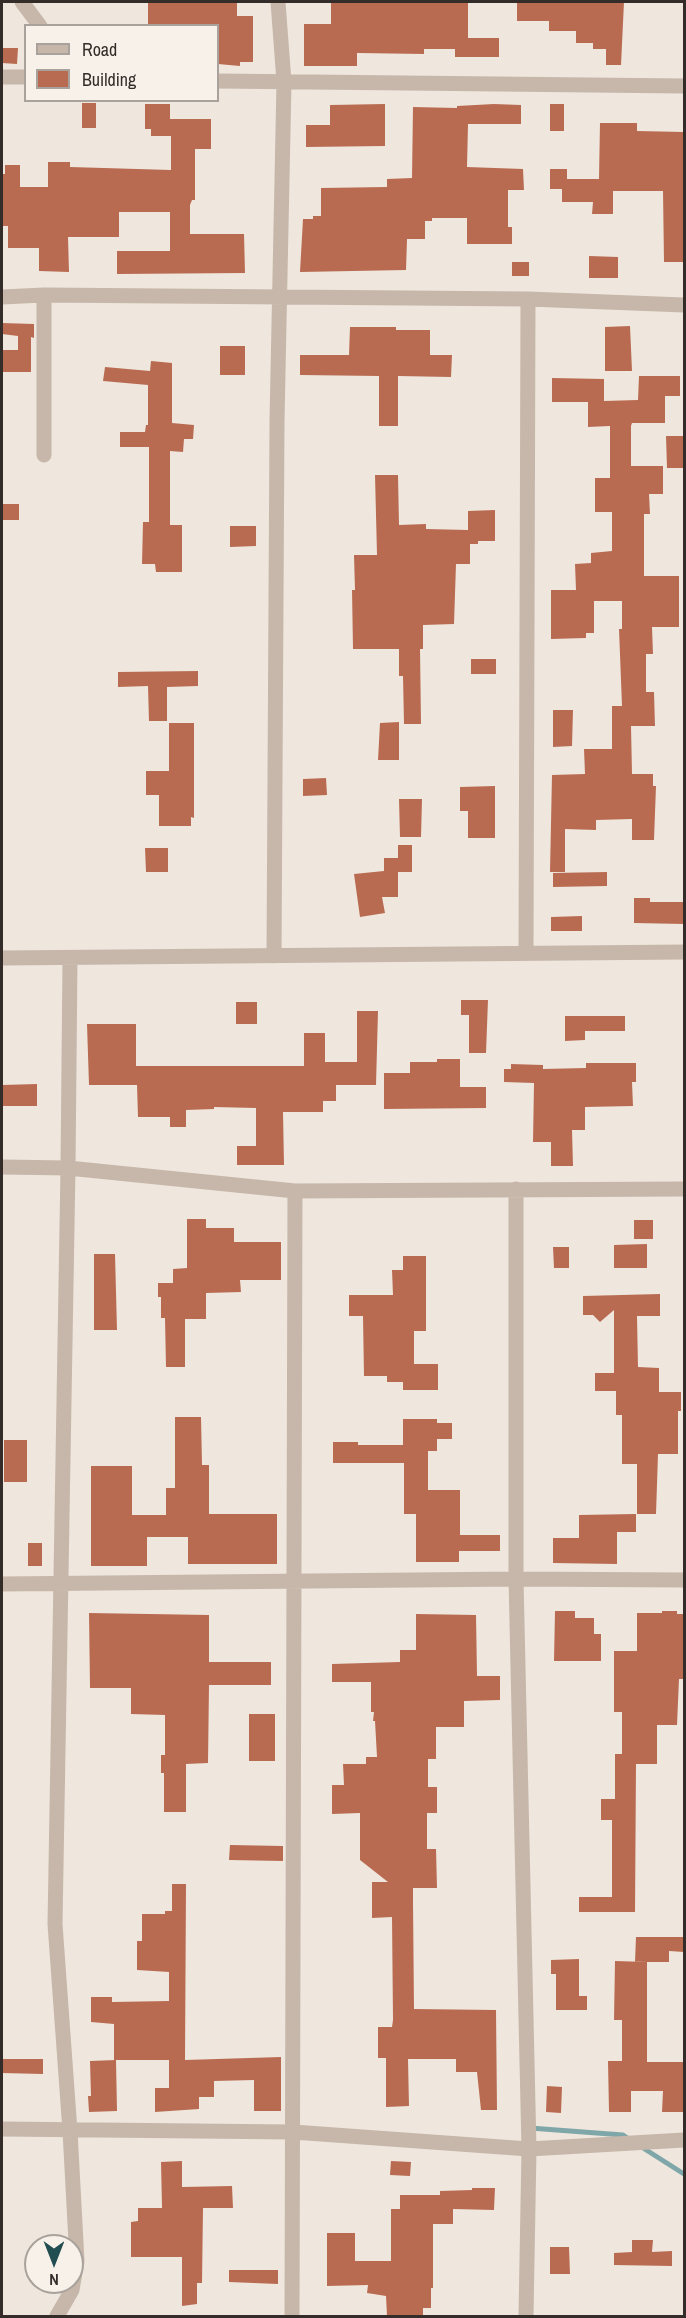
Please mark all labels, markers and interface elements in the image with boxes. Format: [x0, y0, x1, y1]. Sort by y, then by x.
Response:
legend [24, 24, 219, 102]
text: Road [82, 37, 117, 62]
text: Building [82, 67, 136, 92]
north arrow [24, 2234, 84, 2294]
text: N [49, 2269, 59, 2291]

